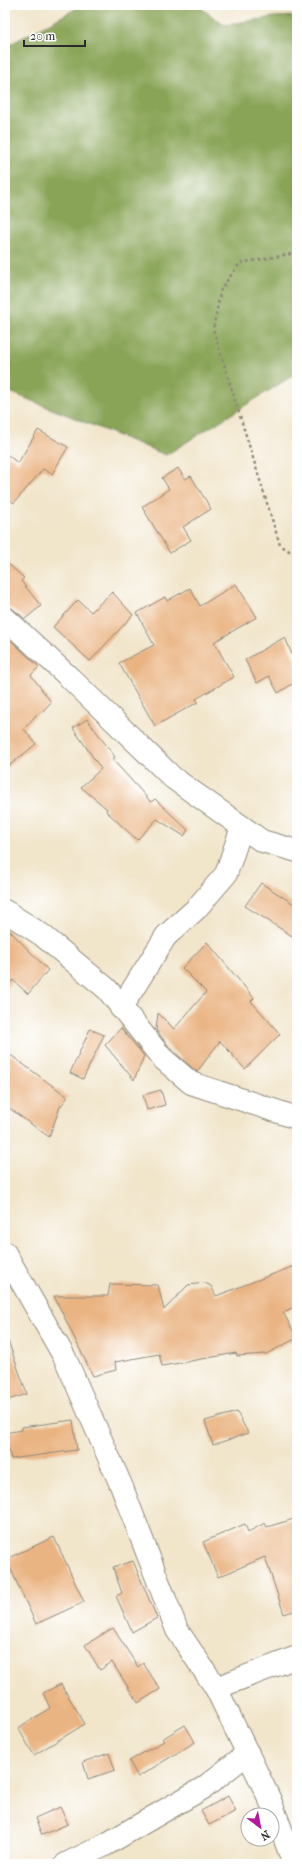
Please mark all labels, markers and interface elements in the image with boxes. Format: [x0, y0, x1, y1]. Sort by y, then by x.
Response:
scale bar [24, 22, 85, 48]
text: 20 m [30, 29, 55, 43]
north arrow [240, 1807, 280, 1847]
text: N [258, 1827, 272, 1843]

